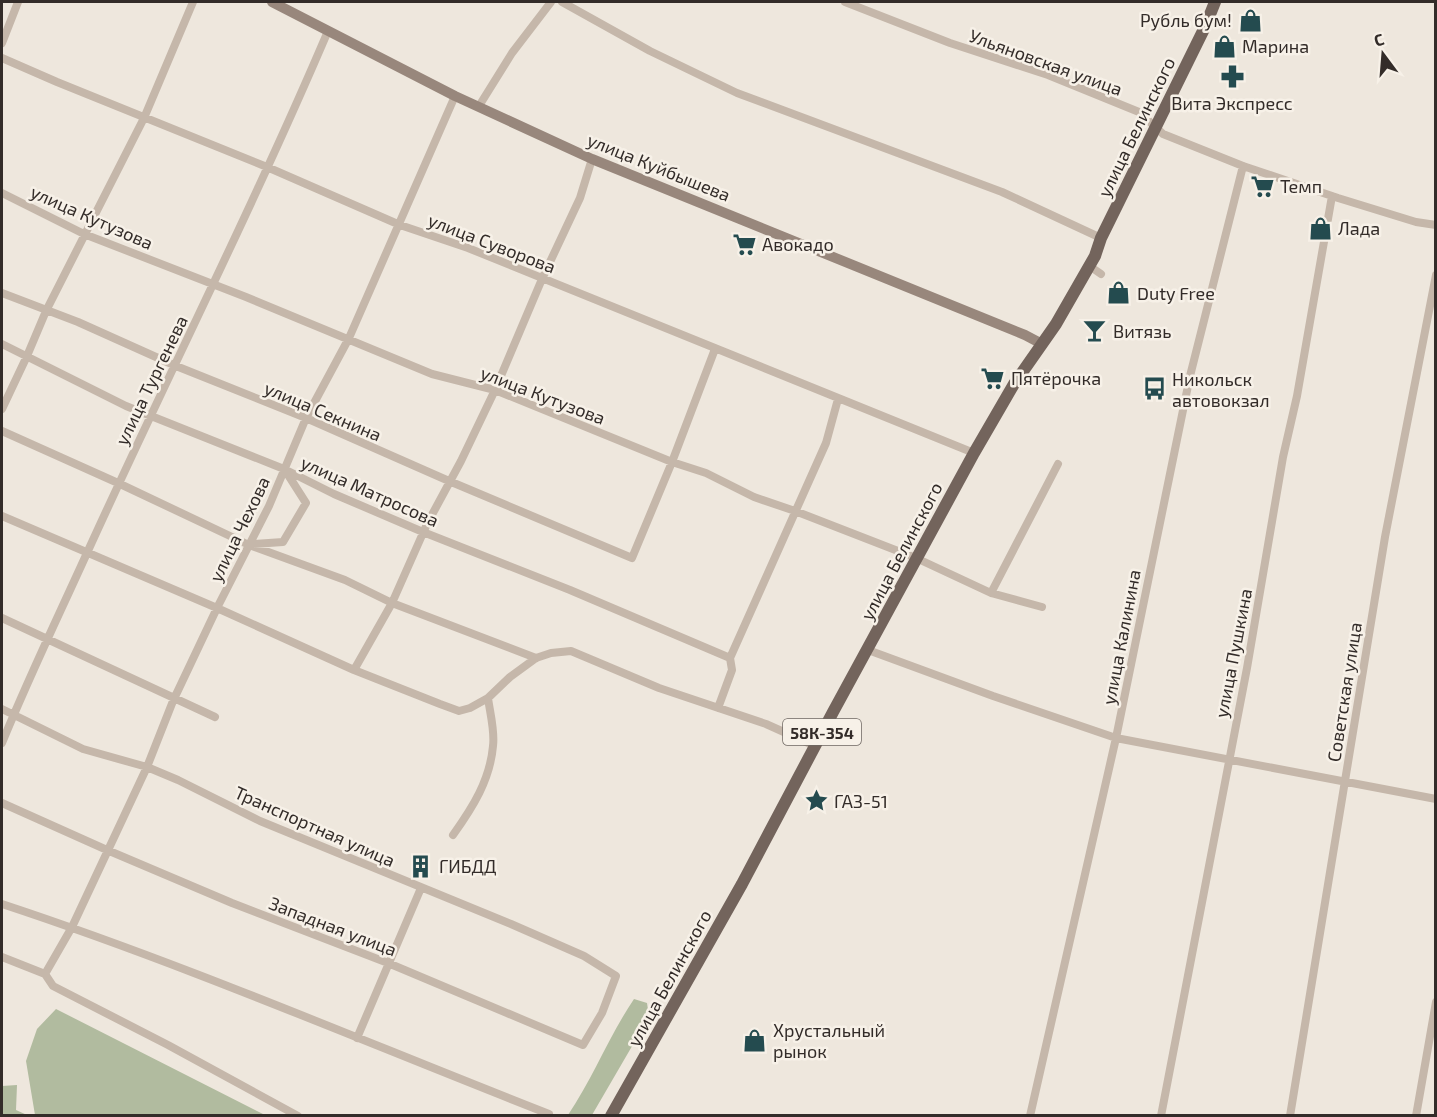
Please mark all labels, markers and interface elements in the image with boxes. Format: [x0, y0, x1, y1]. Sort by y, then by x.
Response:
shop icon: Рубль бум! [1237, 7, 1263, 33]
place label: Рубль бум! [1140, 9, 1232, 31]
street label: Ульяновская улица [966, 24, 1126, 100]
north arrow [1353, 24, 1413, 84]
text: С [1372, 29, 1386, 50]
shop icon: Марина [1211, 33, 1237, 59]
place label: Марина [1242, 35, 1309, 57]
street label: улица Белинского [1093, 53, 1179, 201]
pharmacy icon: Вита Экспресс [1219, 64, 1245, 90]
place label: Вита Экспресс [1171, 92, 1293, 114]
street label: улица Куйбышева [584, 128, 734, 206]
supermarket icon: Темп [1249, 173, 1275, 199]
place label: Темп [1280, 175, 1322, 197]
street label: улица Кутузова [27, 180, 157, 254]
street label: улица Суворова [425, 209, 559, 277]
shop icon: Лада [1307, 215, 1333, 241]
place label: Лада [1338, 217, 1380, 239]
supermarket icon: Авокадо [731, 231, 757, 257]
place label: Авокадо [762, 233, 834, 255]
shop icon: Duty Free [1106, 280, 1132, 306]
place label: Duty Free [1137, 282, 1215, 304]
street label: улица Тургенева [110, 312, 192, 448]
bar icon: Витязь [1082, 318, 1108, 344]
place label: Витязь [1113, 320, 1172, 342]
street label: улица Кутузова [477, 361, 609, 429]
supermarket icon: Пятёрочка [980, 365, 1006, 391]
place label: Пятёрочка [1011, 367, 1101, 389]
place label: Никольск автовокзал [1172, 368, 1270, 411]
street label: улица Секнина [261, 376, 385, 446]
bus stop icon: Никольск автовокзал [1141, 376, 1167, 402]
street label: улица Матросова [298, 451, 442, 531]
street label: улица Чехова [204, 473, 274, 585]
street label: улица Белинского [855, 478, 947, 624]
street label: улица Калинина [1097, 568, 1145, 706]
street label: улица Пушкина [1210, 587, 1256, 719]
street label: Советская улица [1322, 621, 1366, 763]
road number: 58К-354 [783, 719, 861, 745]
street label: Транспортная улица [231, 781, 399, 871]
place icon: ГАЗ-51 [803, 788, 829, 814]
place label: ГАЗ-51 [834, 790, 888, 812]
building icon: ГИБДД [408, 853, 434, 879]
place label: ГИБДД [439, 855, 497, 877]
street label: Западная улица [266, 892, 400, 960]
street label: улица Белинского [622, 906, 716, 1050]
place label: Хрустальный рынок [773, 1019, 885, 1062]
shop icon: Хрустальный рынок [742, 1027, 768, 1053]

